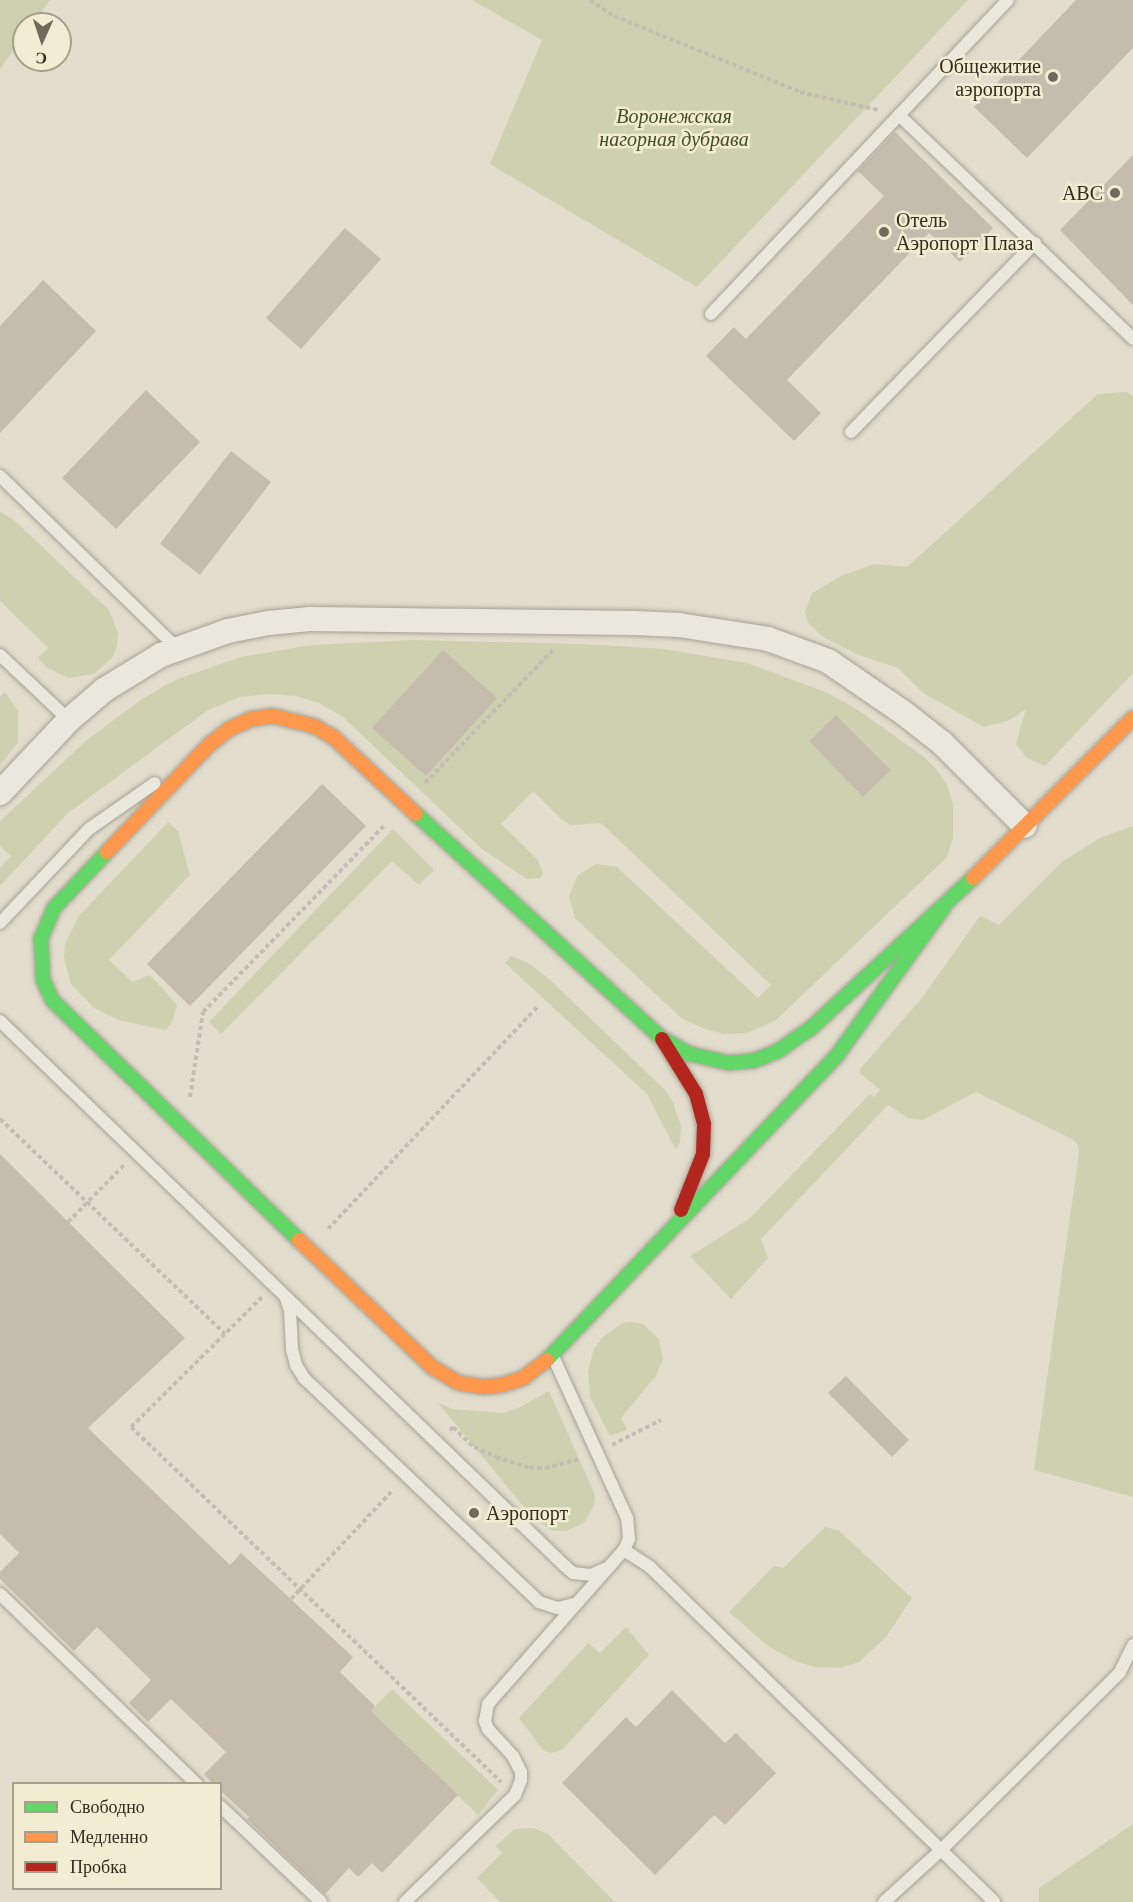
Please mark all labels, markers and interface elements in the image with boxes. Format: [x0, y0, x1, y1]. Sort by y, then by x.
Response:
north arrow [12, 12, 72, 72]
text: С [35, 50, 47, 67]
place label: Общежитие аэропорта [939, 54, 1041, 101]
marker: Общежитие аэропорта [1046, 70, 1060, 84]
park label: Воронежская нагорная дубрава [599, 104, 749, 151]
place label: ABC [1062, 181, 1103, 205]
marker: ABC [1108, 186, 1122, 200]
place label: Отель Аэропорт Плаза [896, 208, 1033, 255]
marker: Отель Аэропорт Плаза [877, 225, 891, 239]
place label: Аэропорт [486, 1501, 568, 1525]
marker: Аэропорт [467, 1506, 481, 1520]
legend [12, 1782, 222, 1890]
text: Свободно [70, 1797, 145, 1817]
text: Медленно [70, 1827, 148, 1847]
text: Пробка [70, 1857, 127, 1877]

